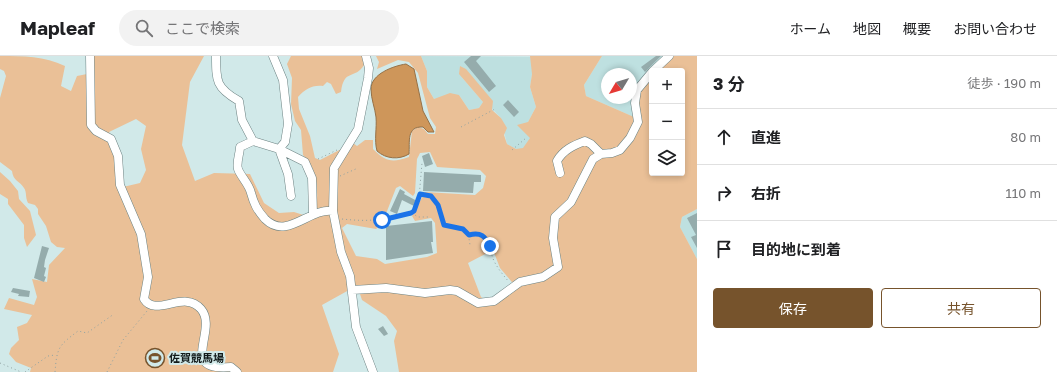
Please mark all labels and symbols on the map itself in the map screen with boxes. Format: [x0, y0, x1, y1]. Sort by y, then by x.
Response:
north arrow [601, 68, 637, 104]
route start [373, 211, 391, 229]
route end [481, 237, 499, 255]
sports icon: 佐賀競馬場 [144, 347, 166, 369]
place label: 佐賀競馬場 [169, 351, 224, 364]

